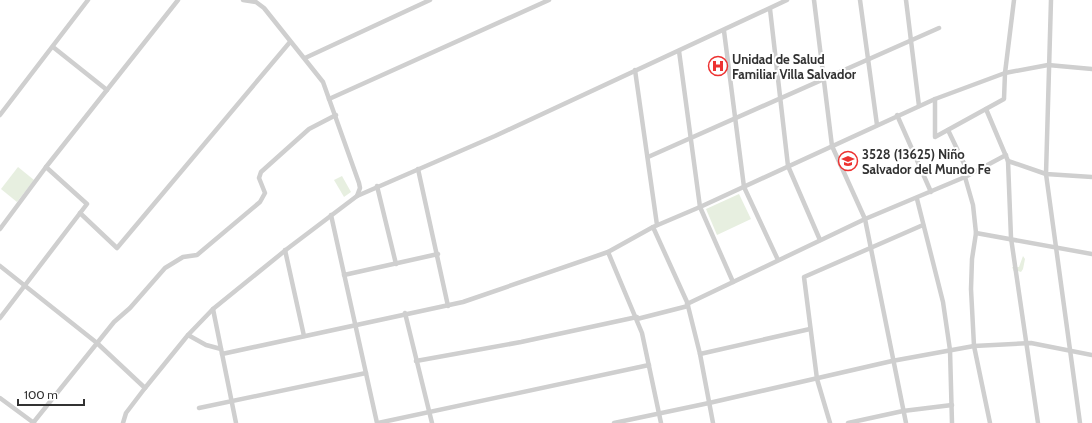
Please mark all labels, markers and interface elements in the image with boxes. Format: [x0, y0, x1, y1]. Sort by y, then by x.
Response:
place label: Unidad de Salud Familiar Villa Salvador [732, 51, 857, 82]
hospital icon: Unidad de Salud Familiar Villa Salvador [707, 55, 729, 77]
place label: 3528 (13625) Niño Salvador del Mundo Fe [862, 146, 991, 177]
school or university icon: 3528 (13625) Niño Salvador del Mundo Fe [837, 150, 859, 172]
scale bar [18, 381, 84, 407]
text: 100 m [24, 387, 58, 402]

